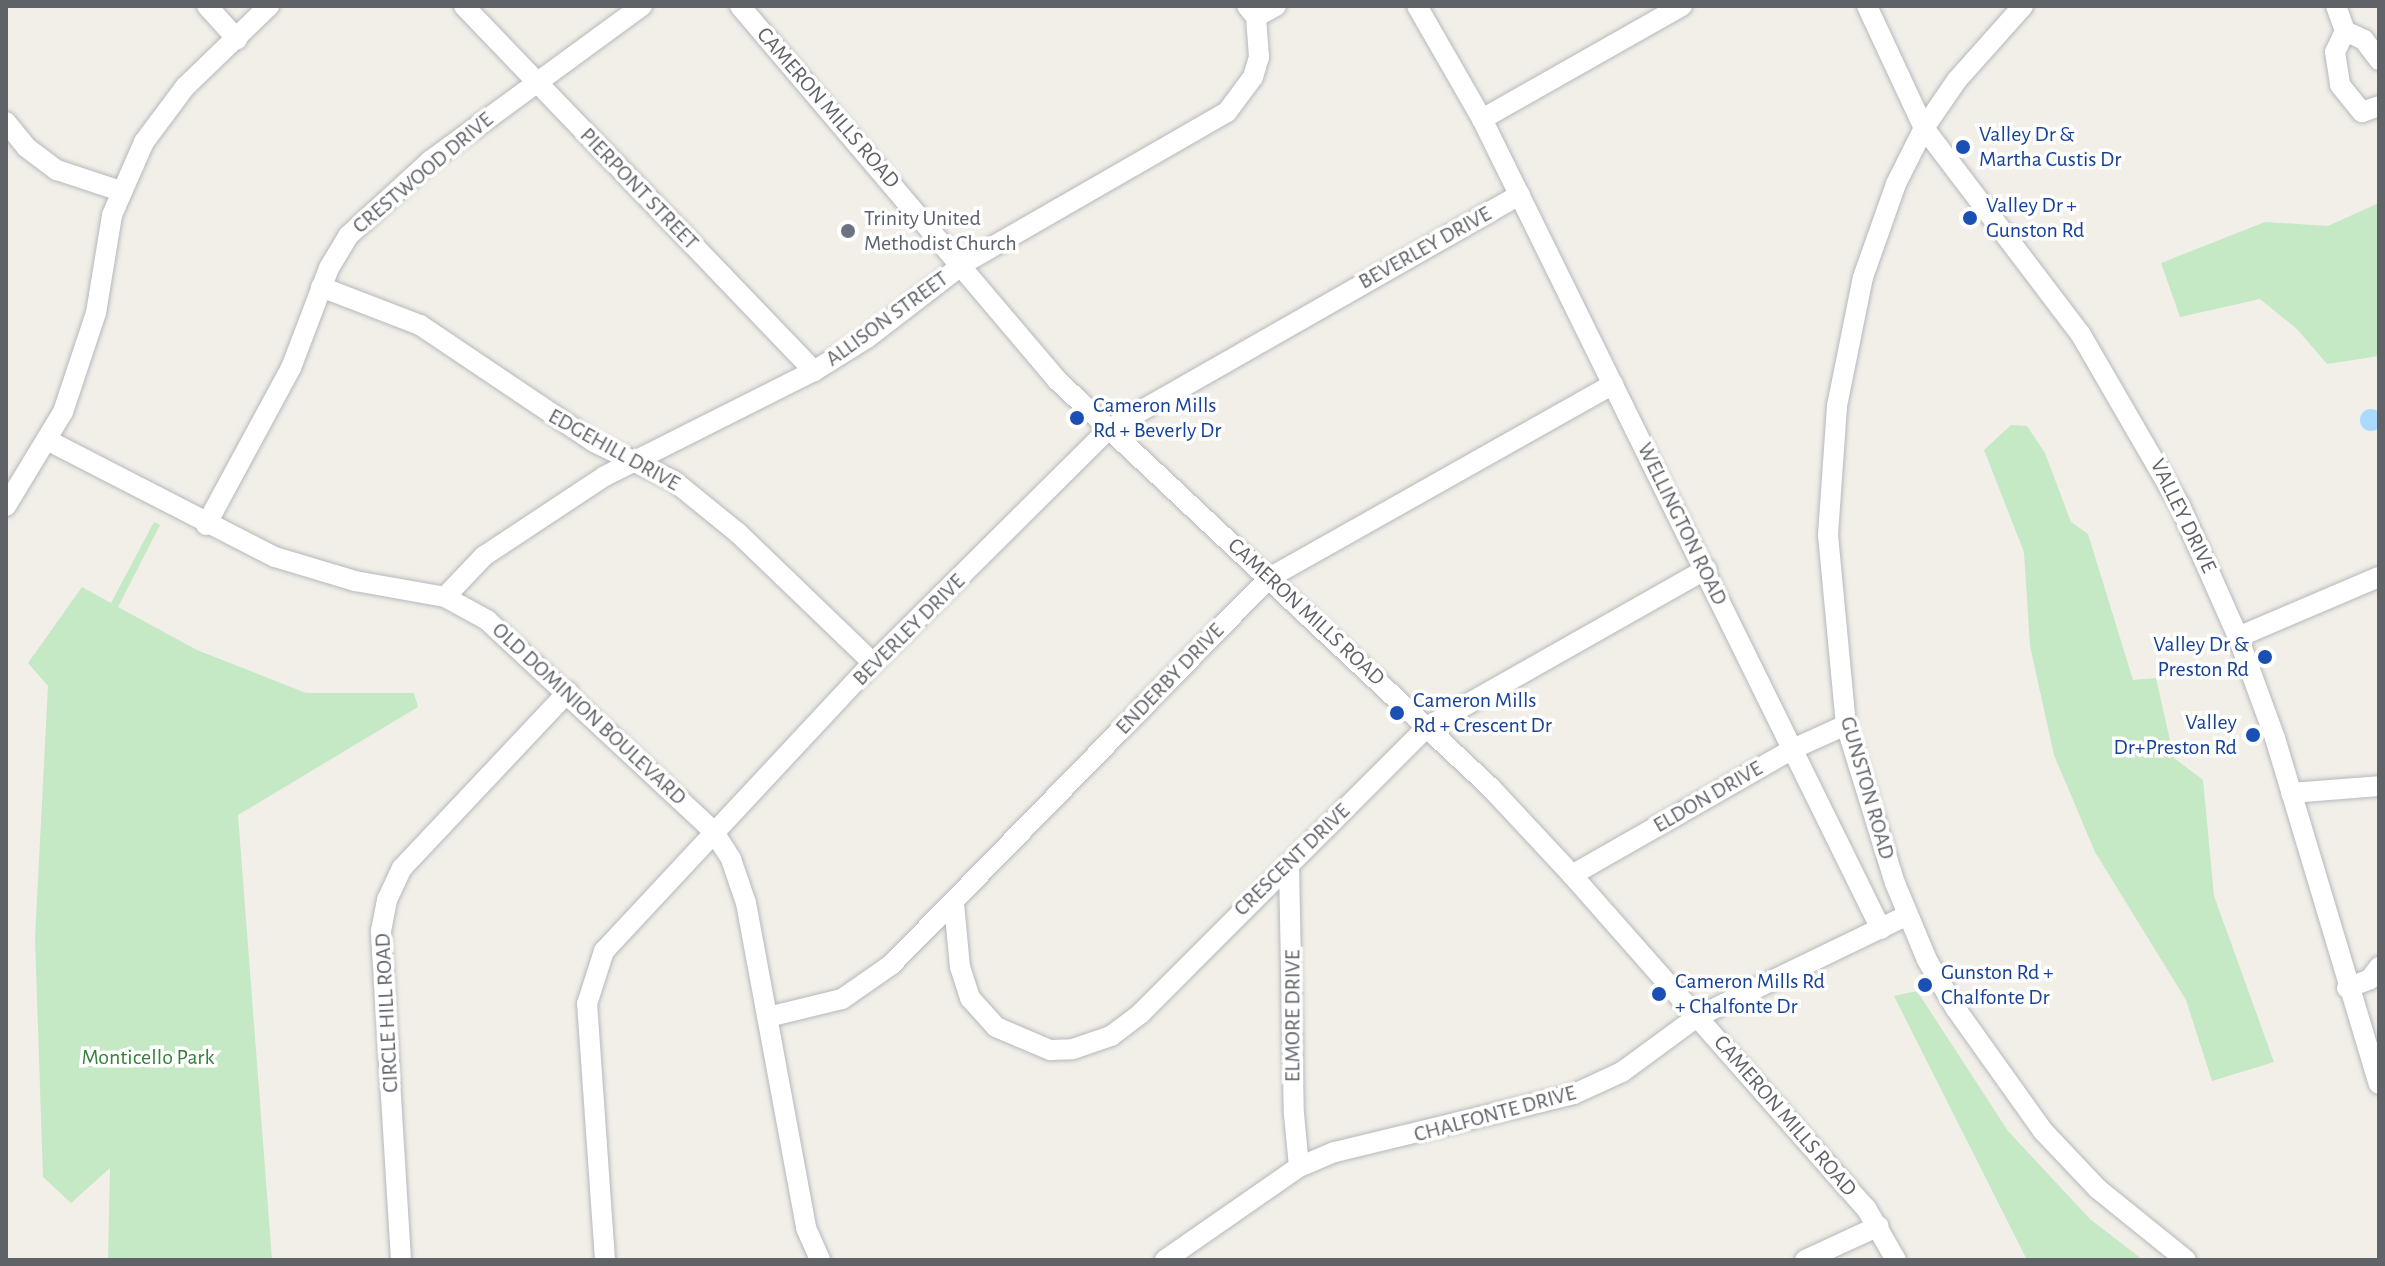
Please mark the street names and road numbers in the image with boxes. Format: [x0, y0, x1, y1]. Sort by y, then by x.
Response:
street label: CAMERON MILLS ROAD [751, 22, 905, 194]
street label: CRESTWOOD DRIVE [347, 107, 499, 239]
street label: PIERPONT STREET [574, 122, 704, 256]
street label: BEVERLEY DRIVE [1354, 201, 1496, 295]
street label: ALLISON STREET [821, 266, 953, 372]
street label: EDGEHILL DRIVE [544, 403, 684, 497]
street label: WELLINGTON ROAD [1631, 438, 1733, 610]
street label: VALLEY DRIVE [2144, 455, 2222, 577]
street label: CAMERON MILLS ROAD [1222, 532, 1390, 692]
street label: BEVERLEY DRIVE [847, 568, 971, 692]
street label: OLD DOMINION BOULEVARD [486, 617, 692, 811]
street label: ENDERBY DRIVE [1110, 618, 1230, 740]
street label: GUNSTON ROAD [1834, 714, 1900, 862]
street label: ELDON DRIVE [1649, 755, 1767, 839]
street label: CRESCENT DRIVE [1229, 798, 1355, 922]
street label: CIRCLE HILL ROAD [370, 933, 404, 1093]
street label: ELMORE DRIVE [1280, 950, 1306, 1082]
street label: CAMERON MILLS ROAD [1708, 1030, 1862, 1202]
street label: CHALFONTE DRIVE [1411, 1080, 1579, 1148]

